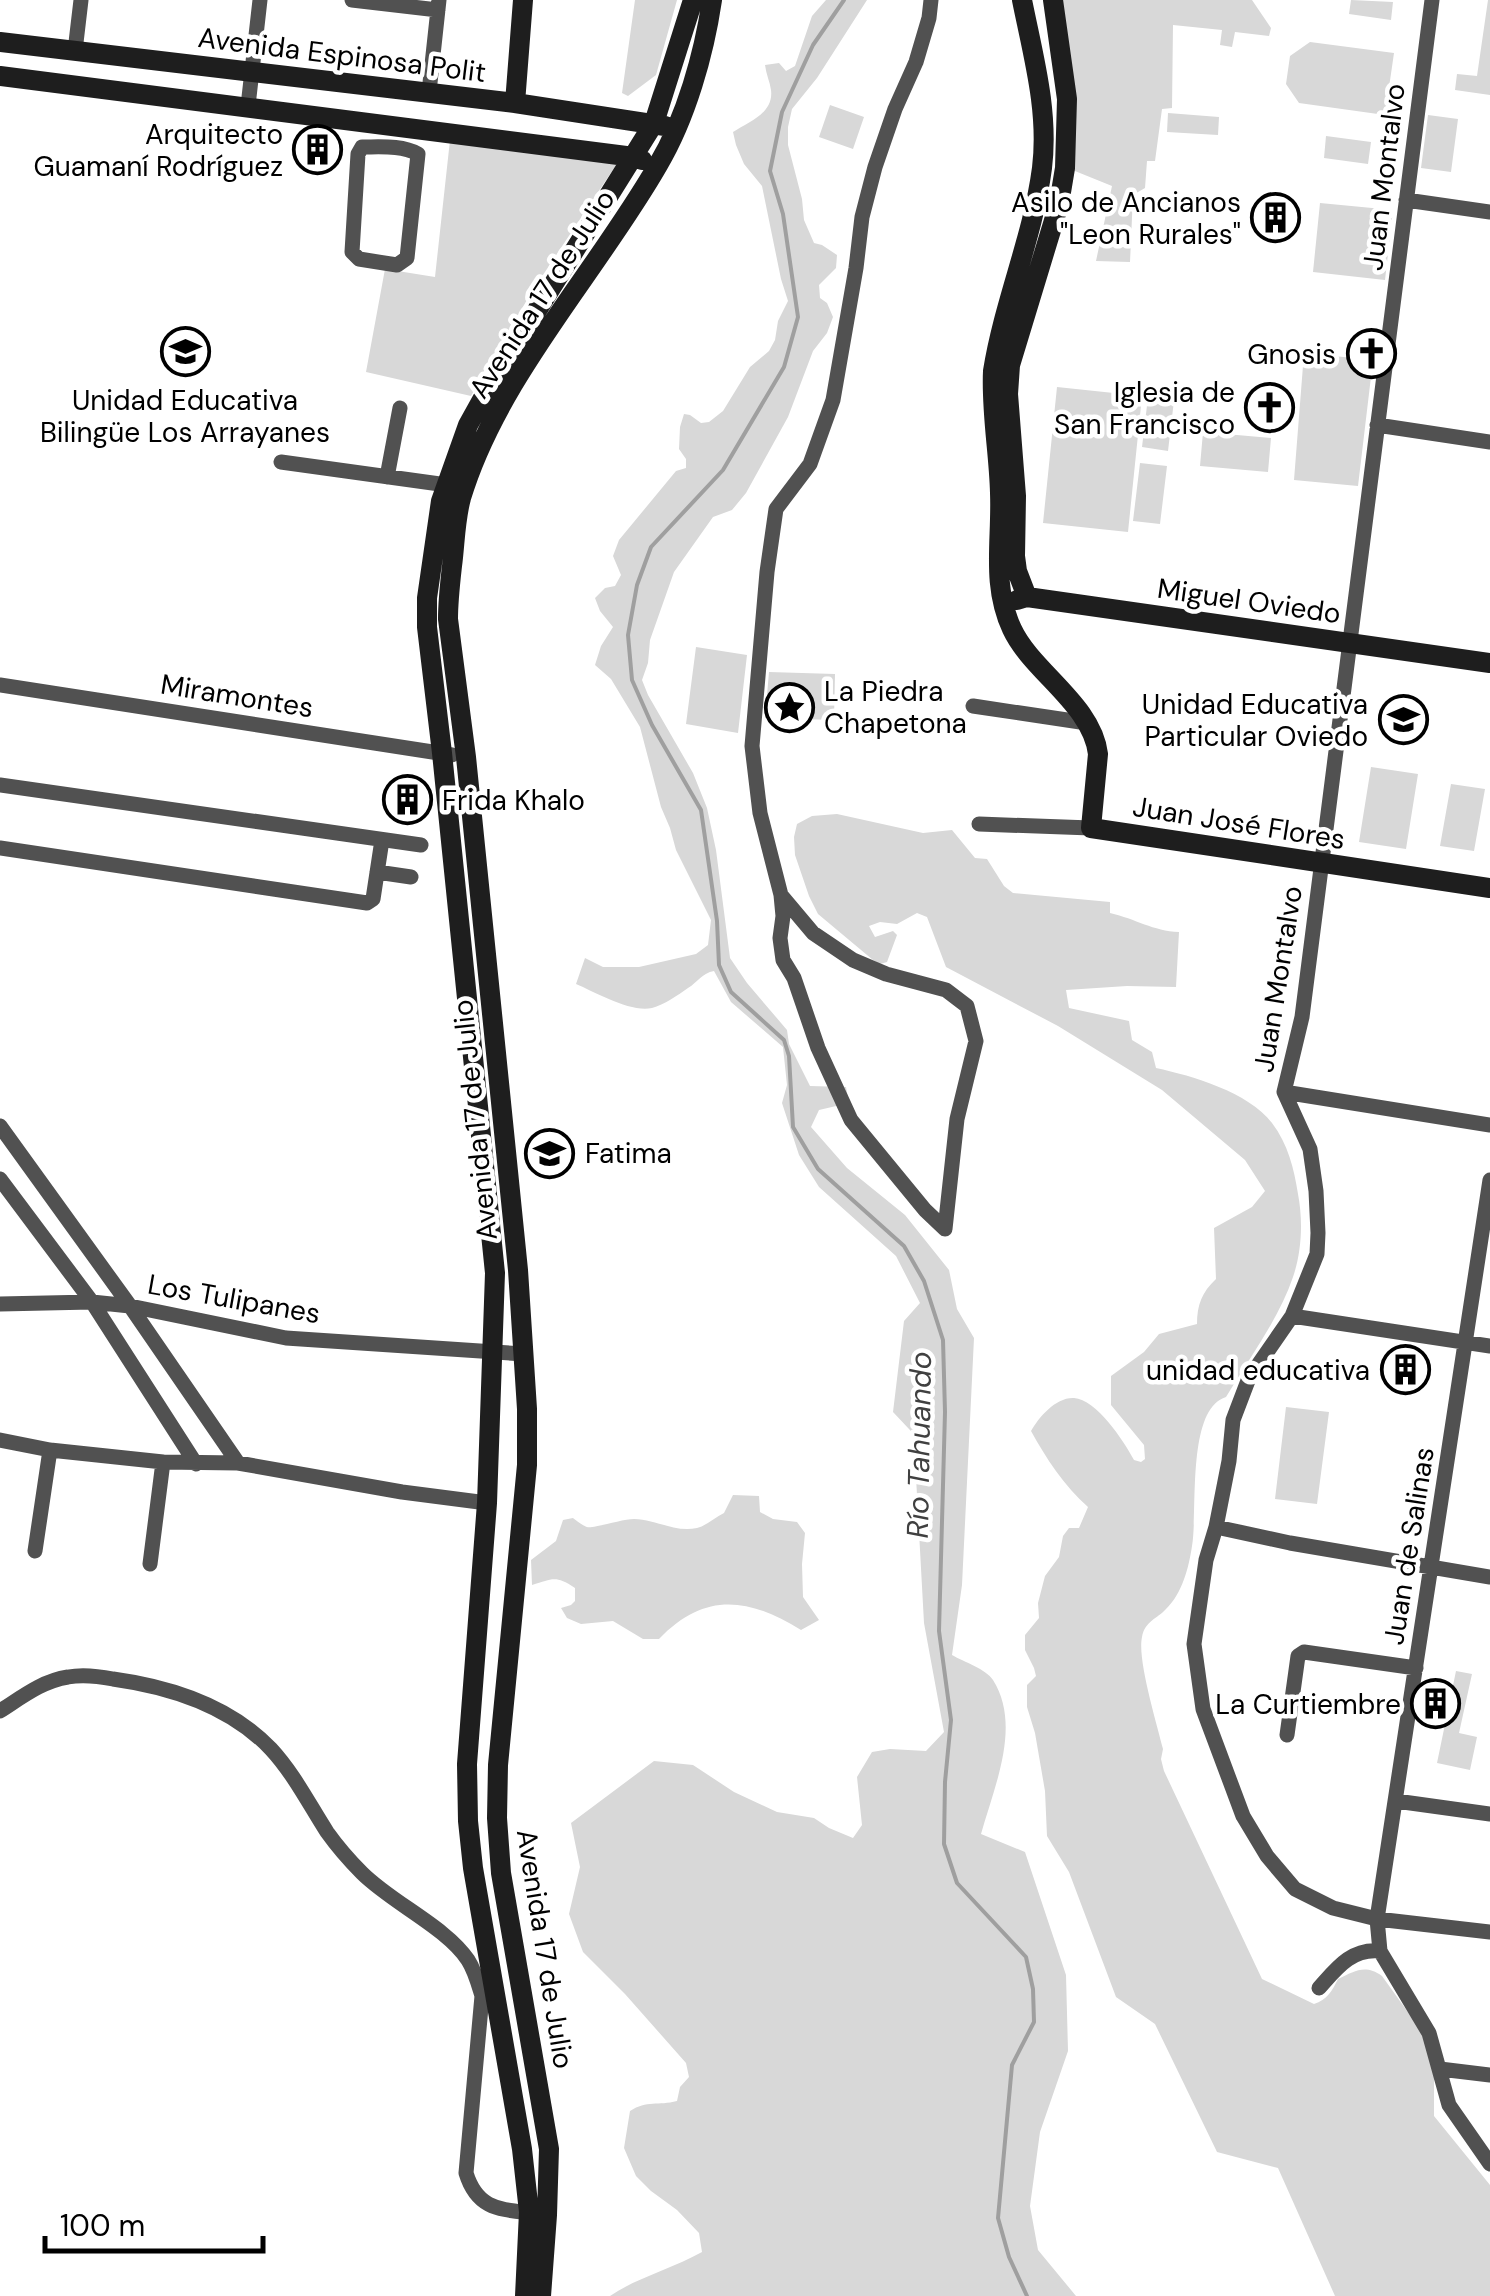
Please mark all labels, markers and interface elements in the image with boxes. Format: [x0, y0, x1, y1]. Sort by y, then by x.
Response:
street label: Avenida Espinosa Polit [196, 19, 488, 91]
street label: Juan Montalvo [1354, 81, 1414, 273]
place label: Arquitecto Guamaní Rodríguez [34, 116, 283, 185]
building icon: Arquitecto Guamaní Rodríguez [292, 124, 344, 176]
street label: Avenida 17 de Julio [461, 183, 623, 405]
place label: Asilo de Ancianos "Leon Rurales" [1011, 184, 1241, 253]
building icon: Asilo de Ancianos "Leon Rurales" [1250, 192, 1302, 244]
school or university icon: Unidad Educativa Bilingüe Los Arrayanes [159, 326, 211, 378]
church icon: Gnosis [1345, 328, 1397, 380]
place label: Gnosis [1247, 336, 1336, 373]
place label: Iglesia de San Francisco [1054, 374, 1235, 443]
place label: Unidad Educativa Bilingüe Los Arrayanes [40, 382, 330, 451]
church icon: Iglesia de San Francisco [1244, 382, 1296, 434]
street label: Miguel Oviedo [1155, 570, 1343, 632]
street label: Miramontes [158, 666, 316, 726]
place label: La Piedra Chapetona [824, 673, 967, 742]
place icon: La Piedra Chapetona [763, 681, 815, 733]
place label: Unidad Educativa Particular Oviedo [1142, 686, 1368, 755]
school or university icon: Unidad Educativa Particular Oviedo [1377, 694, 1429, 746]
building icon: Frida Khalo [381, 774, 433, 826]
place label: Frida Khalo [442, 782, 585, 819]
street label: Juan José Flores [1130, 788, 1348, 858]
street label: Juan Montalvo [1245, 883, 1311, 1075]
street label: Avenida 17 de Julio [444, 998, 506, 1242]
school or university icon: Fatima [524, 1127, 576, 1179]
place label: Fatima [585, 1135, 672, 1172]
street label: Los Tulipanes [145, 1266, 323, 1332]
building icon: unidad educativa [1379, 1344, 1431, 1396]
water label: Río Tahuando [898, 1351, 940, 1539]
place label: unidad educativa [1146, 1352, 1370, 1389]
street label: Juan de Salinas [1375, 1445, 1443, 1647]
building icon: La Curtiembre [1410, 1678, 1462, 1730]
place label: La Curtiembre [1215, 1686, 1401, 1723]
street label: Avenida 17 de Julio [508, 1827, 582, 2071]
scale bar [45, 2191, 262, 2253]
text: 100 m [60, 2206, 145, 2245]

